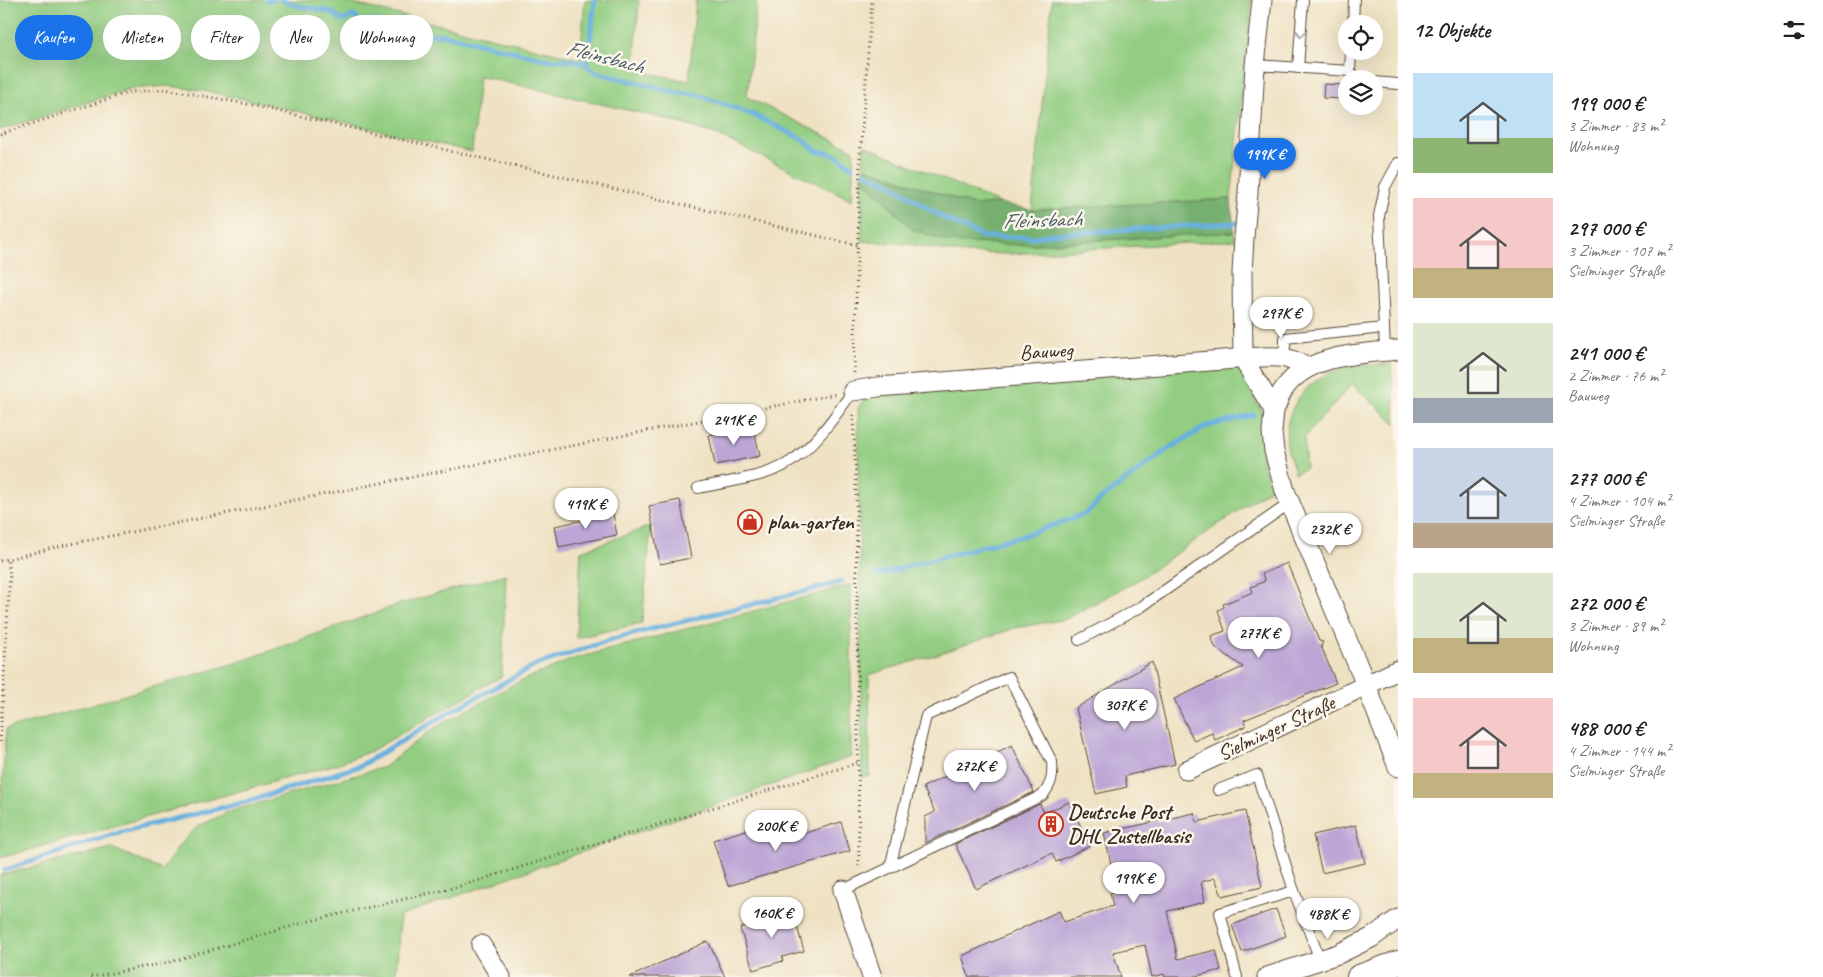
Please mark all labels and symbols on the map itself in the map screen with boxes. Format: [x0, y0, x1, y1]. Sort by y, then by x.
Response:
one-way arrow [1295, 30, 1306, 38]
water label: Fleinsbach [563, 34, 648, 81]
pin: 199K € [1224, 138, 1306, 180]
water label: Fleinsbach [1002, 205, 1084, 235]
pin: 297K € [1240, 296, 1322, 339]
street label: Bauweg [1019, 336, 1075, 366]
pin: 241K € [693, 404, 775, 446]
pin: 419K € [545, 488, 627, 530]
shop icon: plan-garten [737, 509, 763, 535]
place label: plan-garten [768, 509, 855, 535]
pin: 232K € [1289, 512, 1371, 555]
pin: 277K € [1218, 616, 1300, 659]
pin: 307K € [1084, 688, 1166, 731]
street label: Sielminger Straße [1213, 689, 1341, 766]
pin: 272K € [934, 750, 1016, 792]
place label: Deutsche Post DHL Zustellbasis [1068, 799, 1193, 849]
pin: 200K € [735, 810, 817, 852]
building icon: Deutsche Post DHL Zustellbasis [1038, 811, 1064, 837]
pin: 199K € [1093, 862, 1175, 904]
pin: 160K € [731, 896, 813, 939]
pin: 488K € [1287, 898, 1369, 940]

